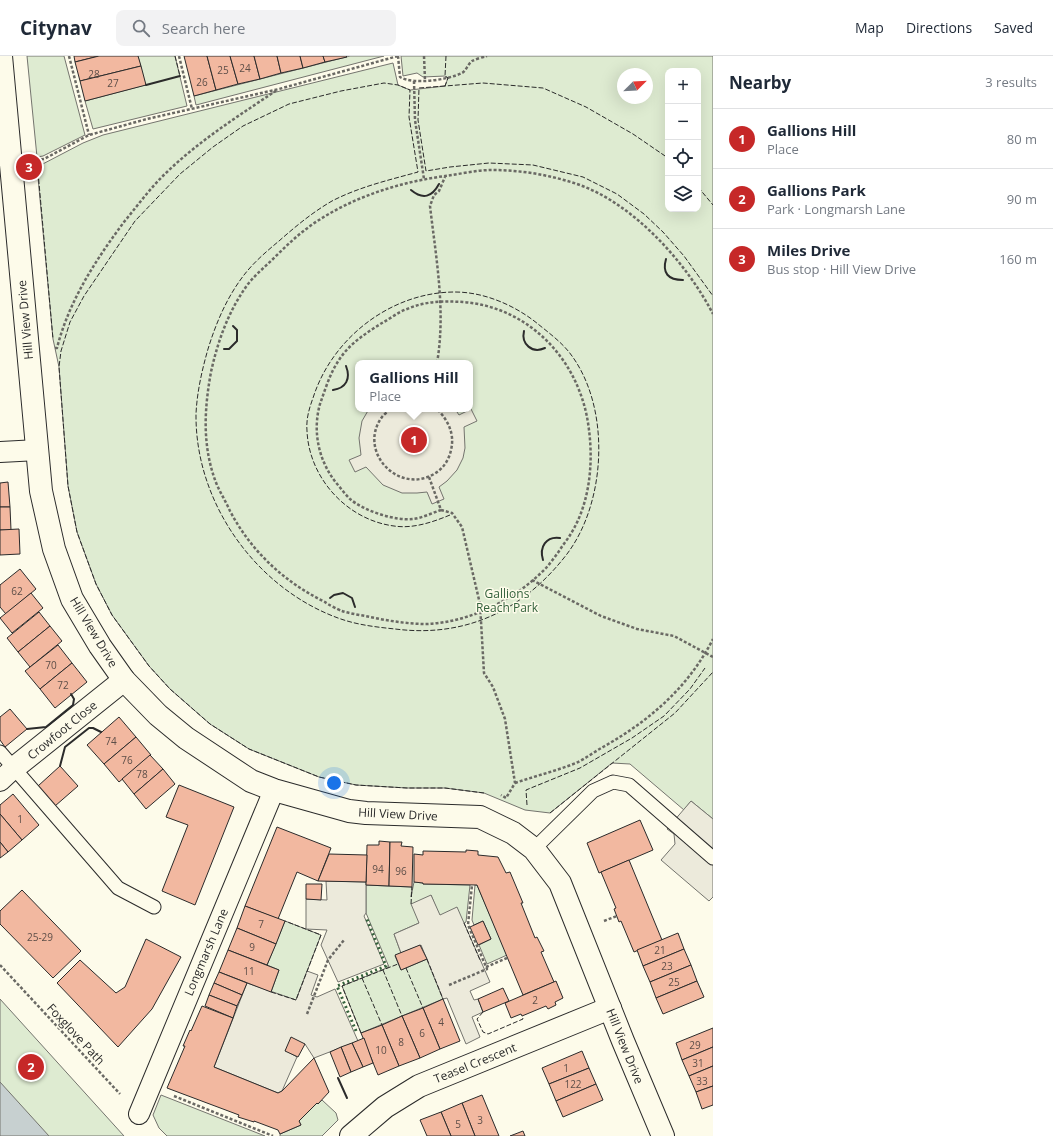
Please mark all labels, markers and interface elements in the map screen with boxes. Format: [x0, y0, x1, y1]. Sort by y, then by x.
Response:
search box [116, 10, 396, 46]
text: Citynav [20, 15, 92, 41]
icon: search [130, 17, 152, 39]
text: Search here [162, 18, 245, 38]
text: Map [855, 18, 884, 37]
text: Directions [906, 18, 972, 37]
text: Saved [994, 18, 1033, 37]
house number: 24 [239, 61, 251, 75]
house number: 25 [217, 63, 229, 77]
house number: 28 [88, 67, 100, 81]
north arrow [617, 68, 653, 104]
map controls [665, 68, 701, 212]
button: + [665, 68, 701, 104]
text: Nearby [729, 71, 791, 94]
text: 3 results [985, 73, 1037, 91]
house number: 26 [196, 75, 208, 89]
house number: 27 [107, 76, 119, 90]
button: − [665, 104, 701, 140]
text: Gallions Hill [767, 120, 856, 140]
text: 1 [738, 130, 746, 148]
text: 80 m [1007, 130, 1037, 148]
button: locate [665, 140, 701, 176]
text: Place [767, 140, 799, 158]
pin: 3 [16, 152, 42, 182]
button: layers [665, 176, 701, 212]
text: Gallions Park [767, 180, 866, 200]
text: 2 [738, 190, 746, 208]
text: 90 m [1007, 190, 1037, 208]
text: Park · Longmarsh Lane [767, 200, 905, 218]
text: Miles Drive [767, 240, 850, 260]
text: 3 [738, 250, 746, 268]
text: 160 m [999, 250, 1037, 268]
text: Bus stop · Hill View Drive [767, 260, 916, 278]
street label: Hill View Drive [13, 279, 37, 360]
popup [355, 360, 473, 412]
text: Gallions Hill [369, 367, 459, 387]
text: Place [369, 387, 401, 405]
pin: 1 [401, 425, 427, 455]
house number: 62 [11, 584, 23, 598]
park label: Gallions Reach Park [476, 585, 539, 616]
street label: Hill View Drive [66, 593, 122, 671]
house number: 70 [45, 658, 57, 672]
house number: 72 [57, 678, 69, 692]
street label: Crowfoot Close [24, 696, 101, 763]
house number: 74 [105, 734, 117, 748]
house number: 76 [121, 753, 133, 767]
house number: 78 [136, 767, 148, 781]
your location [324, 773, 344, 793]
street label: Hill View Drive [358, 803, 439, 825]
house number: 1 [17, 812, 23, 826]
house number: 94 [372, 862, 384, 876]
house number: 96 [395, 864, 407, 878]
street label: Longmarsh Lane [180, 906, 232, 998]
house number: 7 [258, 917, 264, 931]
house number: 25-29 [27, 930, 53, 944]
house number: 9 [249, 940, 255, 954]
house number: 21 [654, 943, 666, 957]
house number: 23 [661, 959, 673, 973]
house number: 11 [243, 964, 255, 978]
house number: 25 [668, 975, 680, 989]
house number: 2 [532, 993, 538, 1007]
street label: Foxglove Path [43, 1000, 109, 1068]
street label: Hill View Drive [602, 1006, 648, 1086]
house number: 4 [438, 1015, 444, 1029]
house number: 6 [419, 1026, 425, 1040]
house number: 8 [398, 1035, 404, 1049]
house number: 29 [689, 1038, 701, 1052]
street label: Teasel Crescent [431, 1039, 519, 1087]
house number: 10 [375, 1043, 387, 1057]
pin: 2 [18, 1052, 44, 1082]
house number: 31 [692, 1056, 704, 1070]
house number: 1 [563, 1061, 569, 1075]
house number: 33 [696, 1074, 708, 1088]
house number: 122 [564, 1077, 582, 1091]
house number: 3 [477, 1113, 483, 1127]
house number: 5 [455, 1117, 461, 1131]

